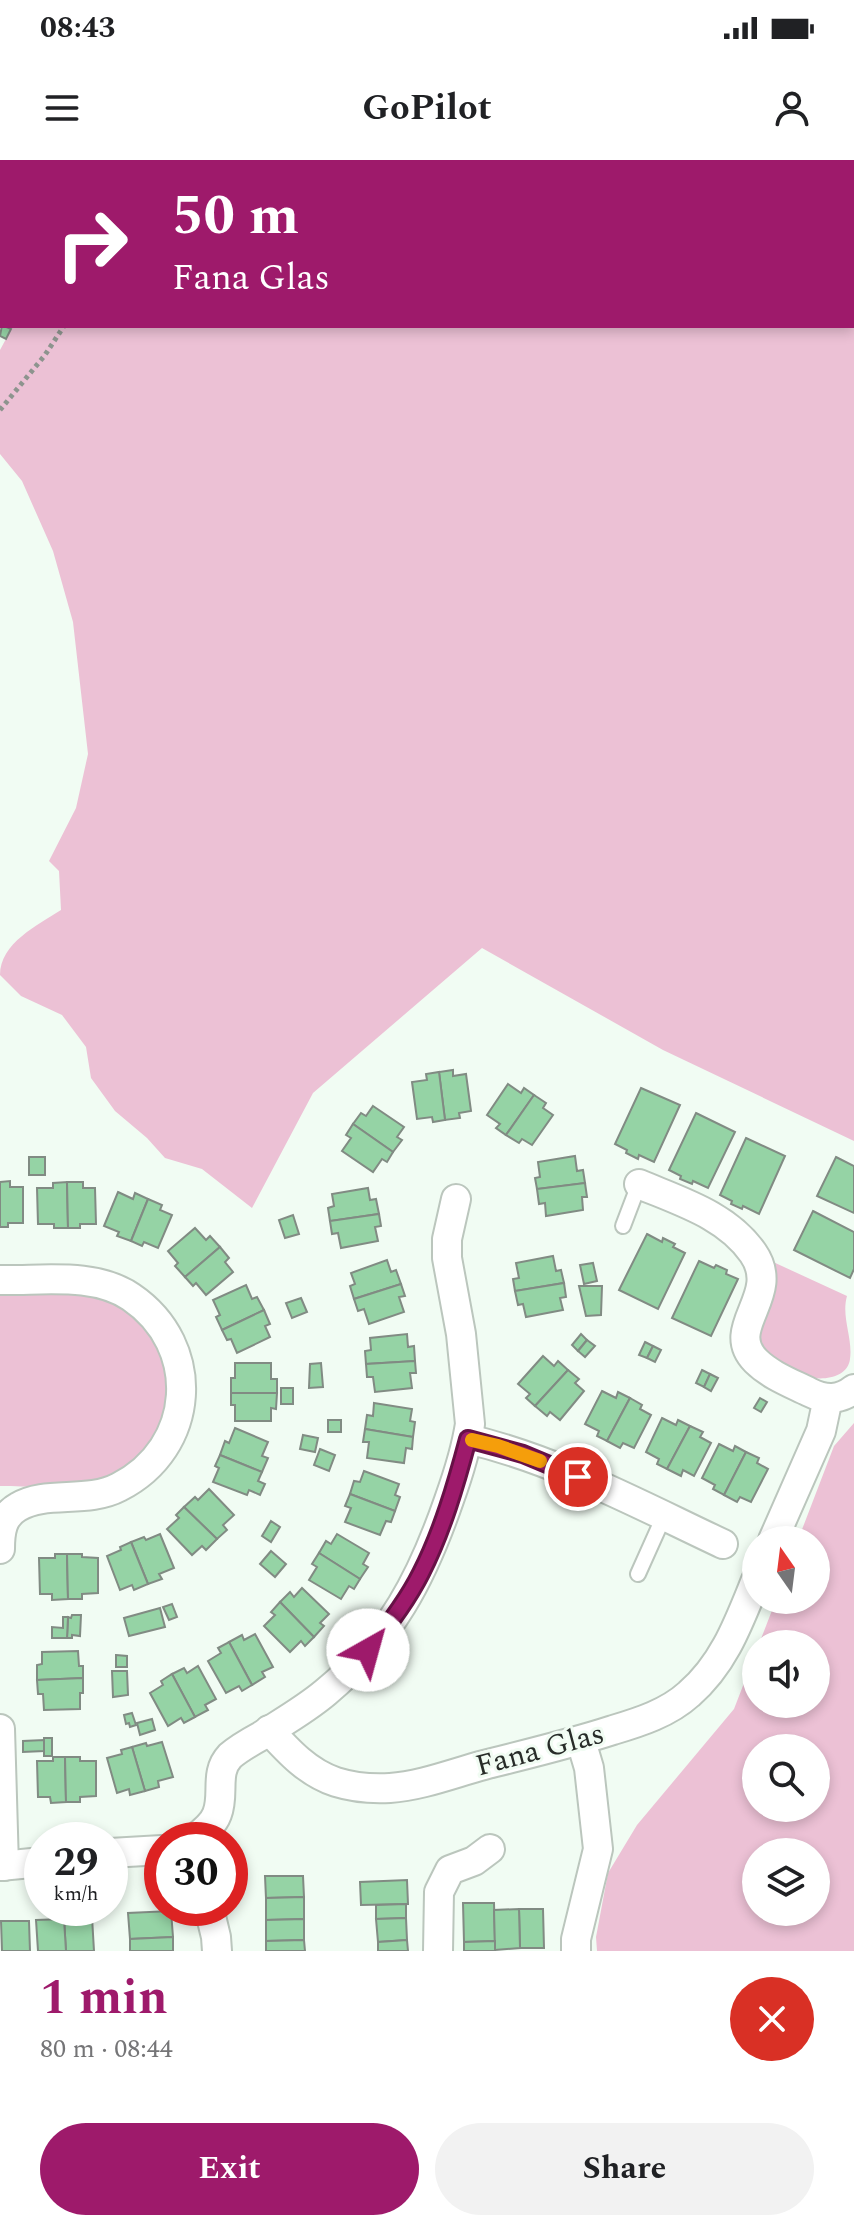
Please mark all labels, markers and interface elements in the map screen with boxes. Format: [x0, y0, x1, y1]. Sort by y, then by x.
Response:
text: 08:43 [40, 5, 115, 51]
text: GoPilot [362, 81, 492, 136]
icon: menu [40, 86, 84, 130]
icon: person [770, 86, 814, 130]
text: 50 m [172, 174, 299, 259]
icon: right [40, 192, 144, 296]
text: Fana Glas [172, 251, 330, 306]
pin [544, 1443, 612, 1511]
icon: arrive [556, 1455, 600, 1499]
north arrow [742, 1526, 830, 1614]
map controls [742, 1526, 830, 1926]
position arrow [326, 1608, 410, 1692]
button: sound [742, 1630, 830, 1718]
street label: Fana Glas [471, 1711, 609, 1789]
button: search [742, 1734, 830, 1822]
speed limit sign: 30 [144, 1822, 248, 1926]
text: 29 [54, 1833, 98, 1894]
button: layers [742, 1838, 830, 1926]
text: km/h [54, 1879, 99, 1909]
text: 1 min [40, 1962, 168, 2035]
button: close [730, 1977, 814, 2061]
text: 80 m · 08:44 [40, 2029, 173, 2069]
button: Exit [40, 2123, 419, 2215]
button: Share [435, 2123, 814, 2215]

